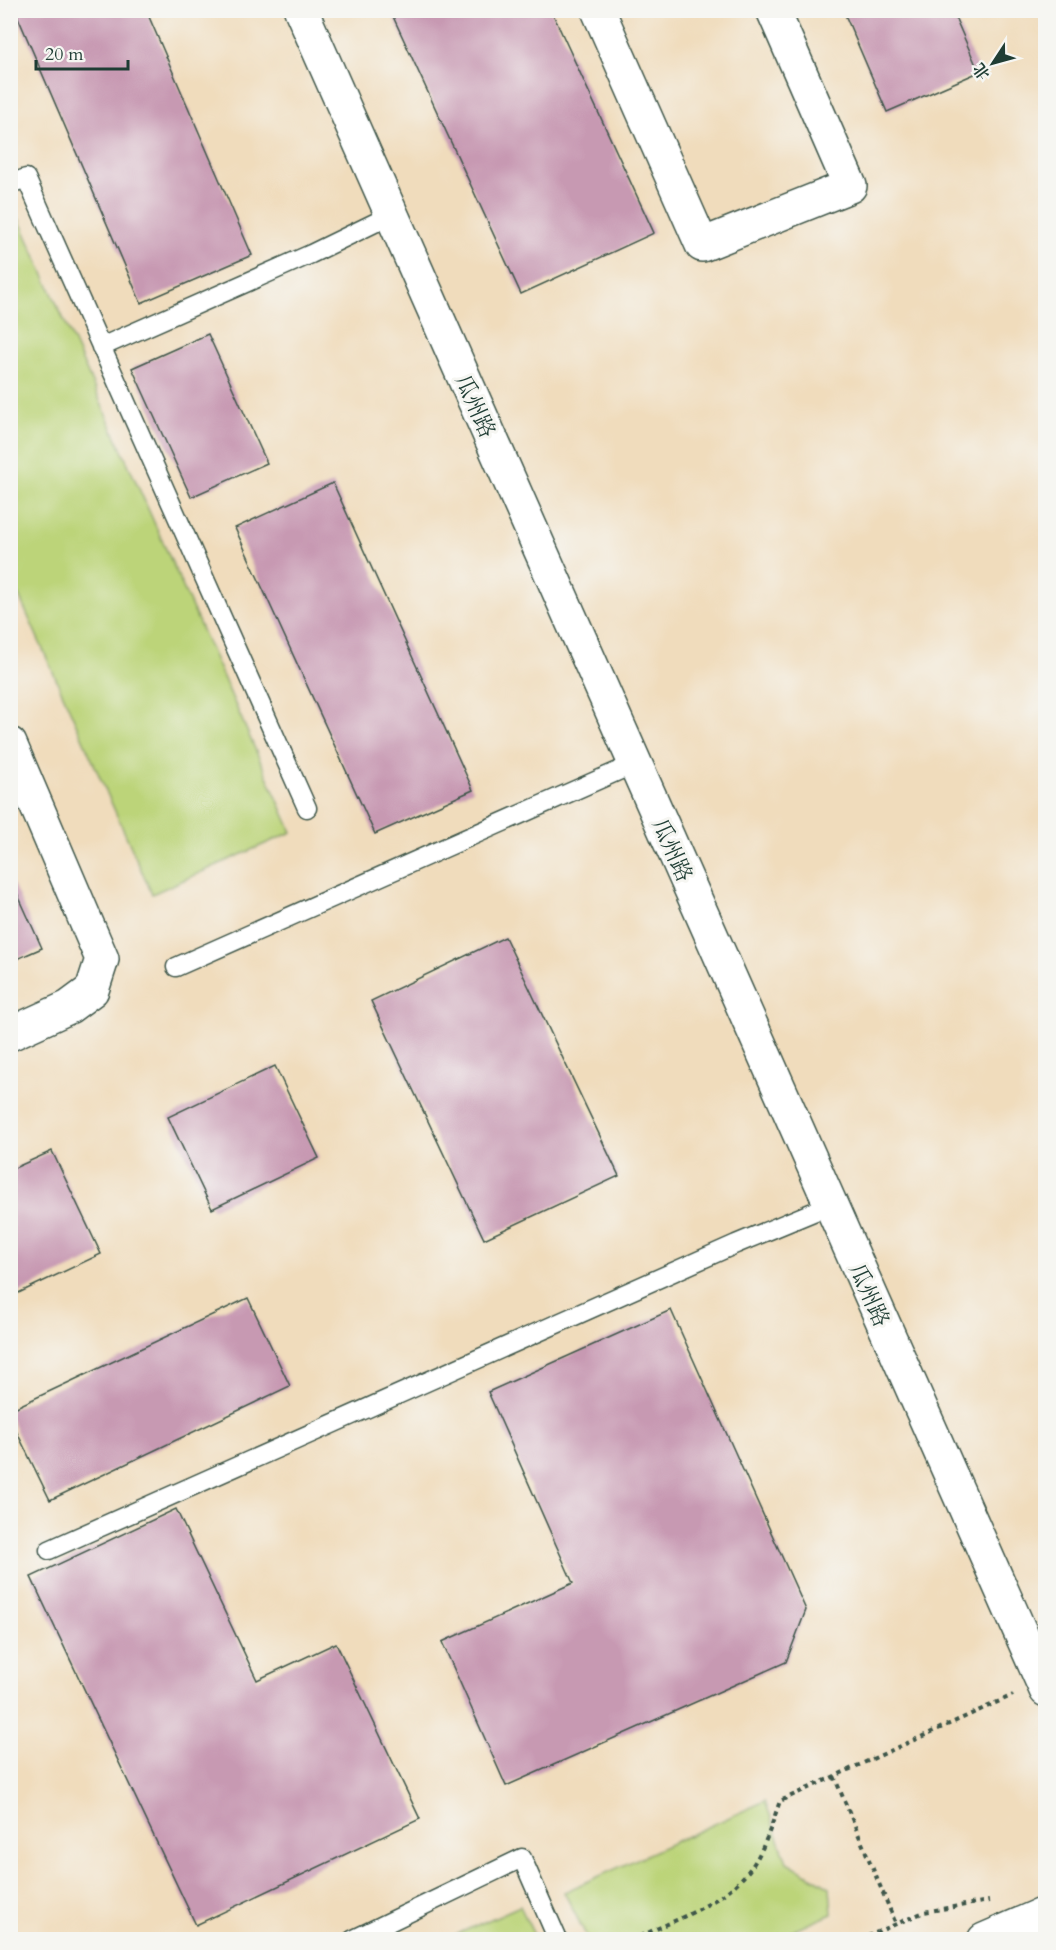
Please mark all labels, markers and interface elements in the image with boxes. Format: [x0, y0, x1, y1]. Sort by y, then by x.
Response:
scale bar [36, 33, 128, 71]
north arrow [963, 33, 1023, 93]
text: 20 m [45, 42, 84, 67]
text: 北 [968, 58, 995, 84]
street label: 瓜州路 [448, 370, 502, 443]
street label: 瓜州路 [645, 814, 699, 887]
street label: 瓜州路 [842, 1259, 896, 1332]

